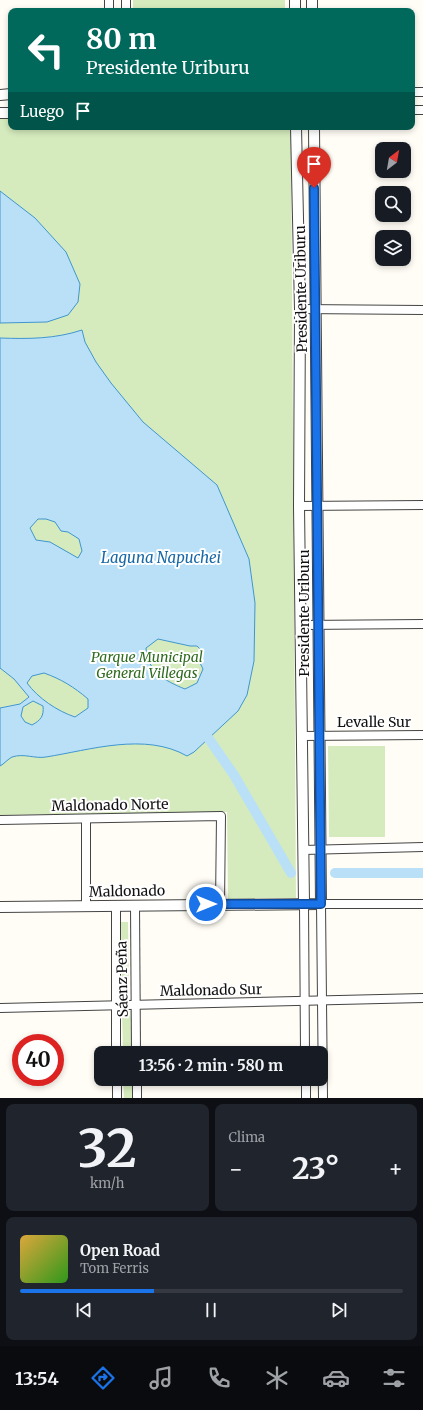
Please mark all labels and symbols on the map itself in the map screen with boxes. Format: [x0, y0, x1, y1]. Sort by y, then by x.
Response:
north arrow [375, 142, 411, 178]
pin [297, 147, 331, 188]
street label: Presidente Uriburu [291, 225, 311, 353]
water label: Laguna Napuchei [101, 548, 221, 567]
street label: Presidente Uriburu [295, 549, 313, 677]
park label: Parque Municipal General Villegas [91, 648, 203, 682]
street label: Levalle Sur [337, 713, 411, 731]
street label: Maldonado Norte [51, 795, 169, 815]
street label: Maldonado [89, 881, 165, 901]
position arrow [185, 883, 227, 925]
street label: Sáenz Peña [112, 940, 132, 1017]
street label: Maldonado Sur [160, 980, 262, 1000]
speed limit sign: 40 [12, 1034, 64, 1086]

